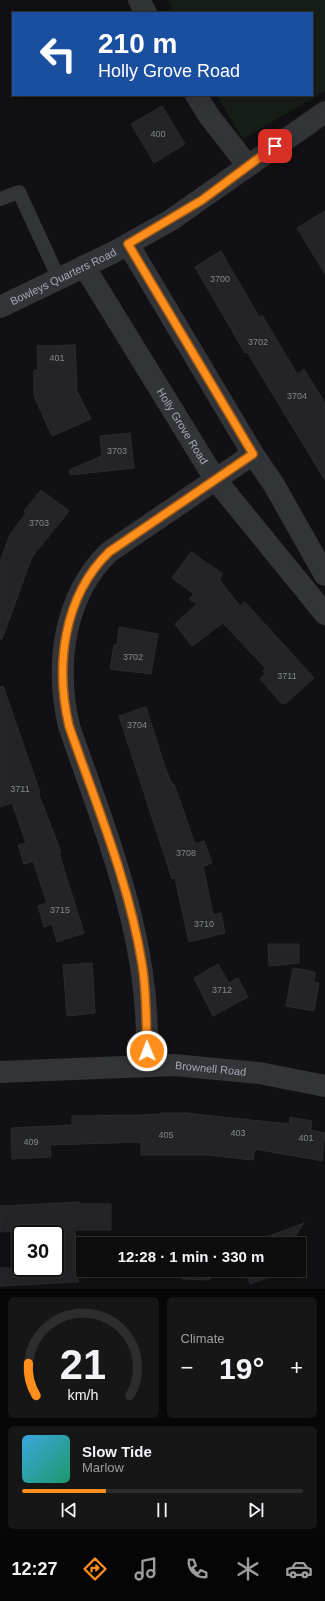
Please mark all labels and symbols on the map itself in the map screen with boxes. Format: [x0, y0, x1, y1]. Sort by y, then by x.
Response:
house number: 400 [150, 129, 166, 139]
pin [258, 129, 292, 163]
street label: Bowleys Quarters Road [8, 246, 118, 307]
house number: 3700 [210, 274, 230, 284]
house number: 3702 [248, 337, 268, 347]
house number: 401 [49, 353, 65, 363]
street label: Holly Grove Road [155, 386, 210, 466]
house number: 3704 [287, 391, 307, 401]
house number: 3703 [107, 446, 127, 456]
house number: 3703 [29, 518, 49, 528]
house number: 3702 [123, 652, 143, 662]
house number: 3711 [277, 671, 297, 681]
house number: 3704 [127, 720, 147, 730]
house number: 3711 [10, 784, 30, 794]
house number: 3708 [176, 848, 196, 858]
house number: 3715 [50, 905, 70, 915]
house number: 3710 [194, 919, 214, 929]
house number: 3712 [212, 985, 232, 995]
position arrow [126, 1030, 168, 1072]
street label: Brownell Road [174, 1059, 247, 1078]
house number: 403 [230, 1128, 246, 1138]
house number: 405 [158, 1130, 174, 1140]
house number: 401 [298, 1133, 314, 1143]
house number: 409 [23, 1137, 39, 1147]
speed limit sign: 30 [12, 1225, 64, 1277]

